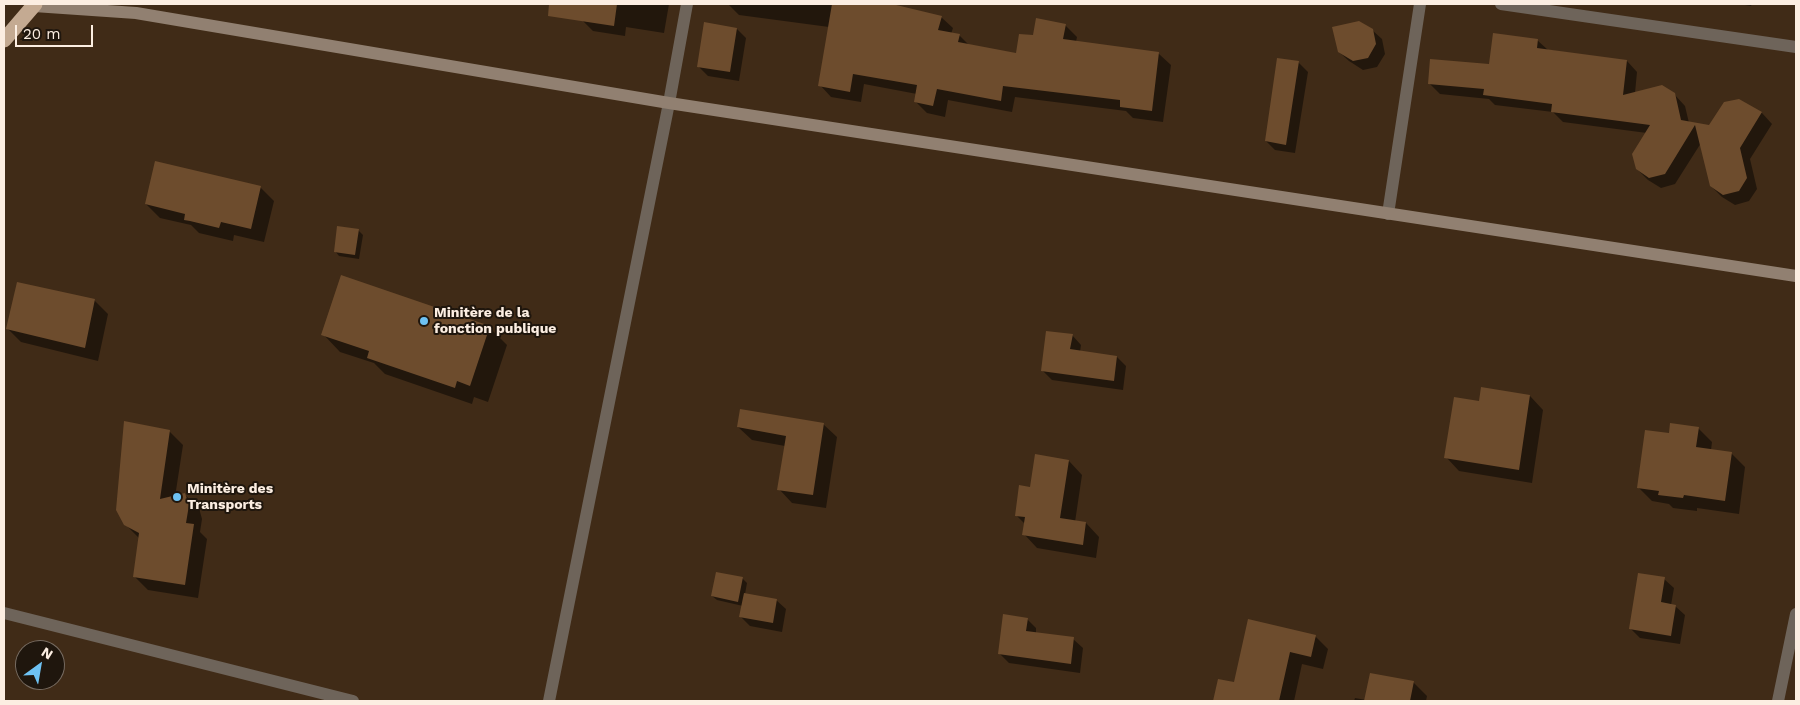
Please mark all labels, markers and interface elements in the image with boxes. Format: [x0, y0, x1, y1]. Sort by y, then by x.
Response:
scale bar [18, 15, 95, 47]
text: 20 m [23, 25, 61, 43]
place label: Minitère de la fonction publique [434, 305, 556, 338]
marker: Minitère de la fonction publique [418, 315, 430, 327]
place label: Minitère des Transports [187, 481, 273, 514]
marker: Minitère des Transports [171, 491, 183, 503]
north arrow [15, 640, 65, 690]
text: N [39, 644, 56, 663]

